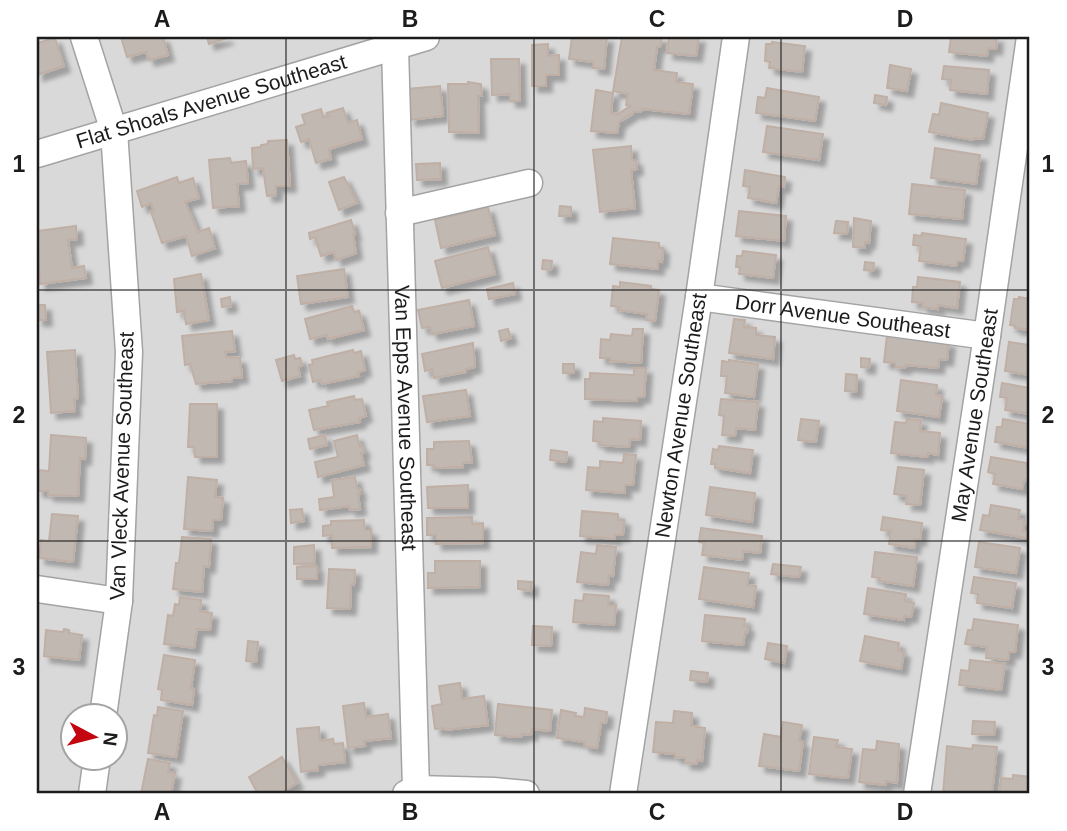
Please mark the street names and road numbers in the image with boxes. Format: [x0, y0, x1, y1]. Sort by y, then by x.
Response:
street label: Flat Shoals Avenue Southeast [73, 50, 349, 153]
street label: Van Epps Avenue Southeast [391, 285, 421, 551]
street label: Dorr Avenue Southeast [734, 290, 952, 342]
street label: Newton Avenue Southeast [650, 291, 710, 539]
street label: May Avenue Southeast [947, 307, 1002, 524]
street label: Van Vleck Avenue Southeast [105, 331, 138, 601]

